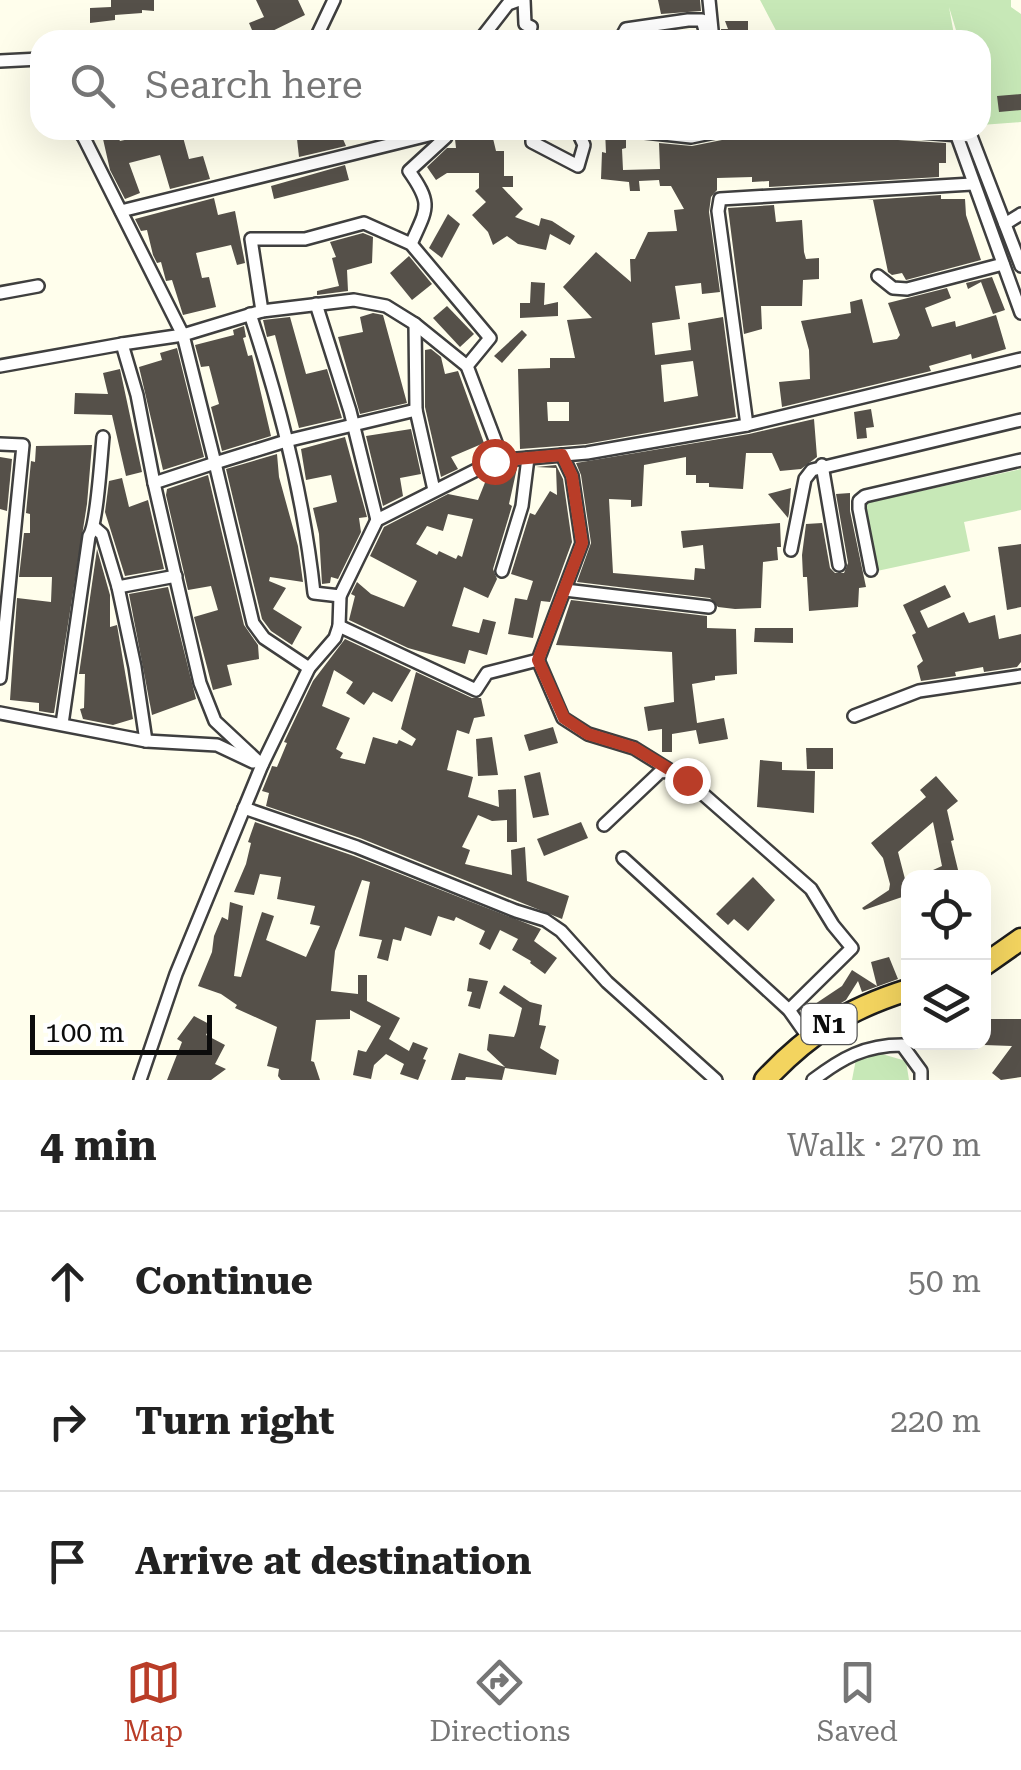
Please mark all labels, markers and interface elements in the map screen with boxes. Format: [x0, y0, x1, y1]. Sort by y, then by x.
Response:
search box [30, 30, 991, 140]
icon: search [65, 58, 120, 113]
text: Search here [145, 63, 363, 107]
route start [472, 439, 518, 485]
route end [665, 758, 711, 804]
map controls [901, 870, 991, 1050]
button: locate [901, 870, 991, 960]
button: layers [901, 960, 991, 1050]
road number: N1 [802, 1004, 856, 1044]
scale bar [30, 1010, 212, 1054]
text: 100 m [45, 1016, 125, 1049]
text: 4 min [40, 1121, 157, 1170]
text: Walk · 270 m [787, 1126, 981, 1164]
icon: ahead [40, 1254, 95, 1309]
text: Continue [135, 1259, 313, 1303]
text: 50 m [908, 1262, 981, 1300]
icon: right [40, 1394, 95, 1449]
text: Turn right [135, 1399, 334, 1443]
text: 220 m [890, 1402, 981, 1440]
icon: arrive [40, 1534, 95, 1589]
text: Arrive at destination [135, 1539, 531, 1583]
tab: Map [123, 1655, 183, 1748]
tab: Directions [429, 1655, 570, 1748]
tab: Saved [817, 1655, 898, 1748]

